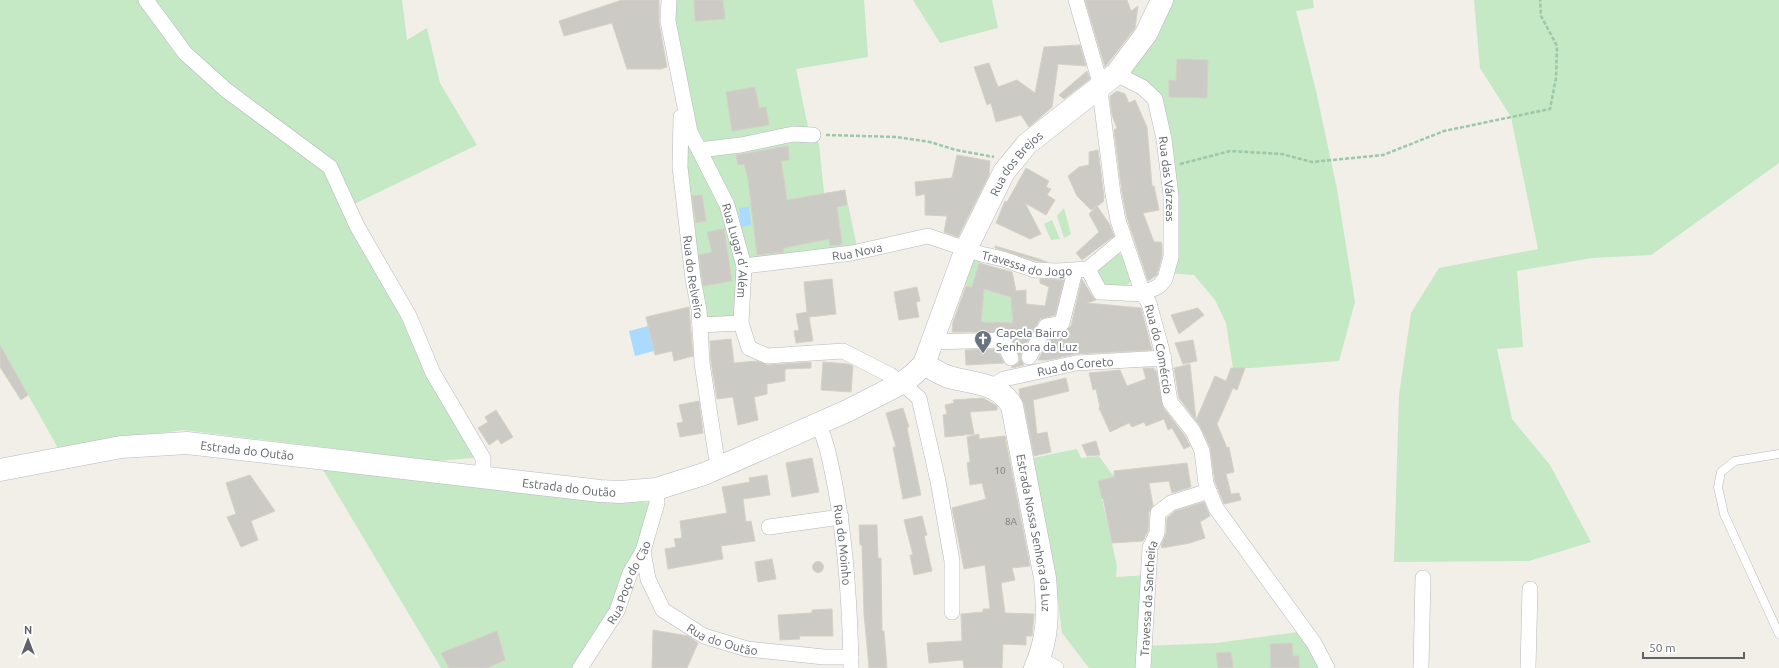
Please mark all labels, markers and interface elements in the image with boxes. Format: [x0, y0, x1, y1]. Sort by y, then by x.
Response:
street label: Rua dos Brejos [987, 128, 1045, 198]
street label: Rua das Várzeas [1157, 135, 1178, 222]
street label: Rua Lugar d' Além [720, 202, 751, 299]
street label: Rua do Relveiro [681, 235, 706, 319]
street label: Rua Nova [831, 240, 883, 262]
street label: Travessa do Jogo [981, 248, 1073, 278]
street label: Rua do Comércio [1143, 303, 1175, 395]
place label: Capela Bairro Senhora da Luz [996, 326, 1078, 353]
church icon: Capela Bairro Senhora da Luz [973, 329, 993, 354]
street label: Rua do Coreto [1036, 354, 1114, 378]
street label: Estrada do Outão [200, 438, 295, 462]
street label: Estrada Nossa Senhora da Luz [1015, 453, 1053, 612]
house number: 10 [994, 465, 1006, 476]
street label: Estrada do Outão [522, 476, 616, 498]
street label: Rua do Moinho [832, 504, 854, 586]
house number: 8A [1005, 516, 1018, 527]
street label: Travessa da Sancheira [1137, 538, 1159, 657]
street label: Rua Poço do Cão [604, 539, 652, 626]
north arrow [8, 620, 48, 660]
street label: Rua do Outão [685, 621, 758, 657]
text: N [24, 624, 32, 636]
scale bar [1643, 634, 1744, 660]
text: 50 m [1649, 641, 1676, 654]

